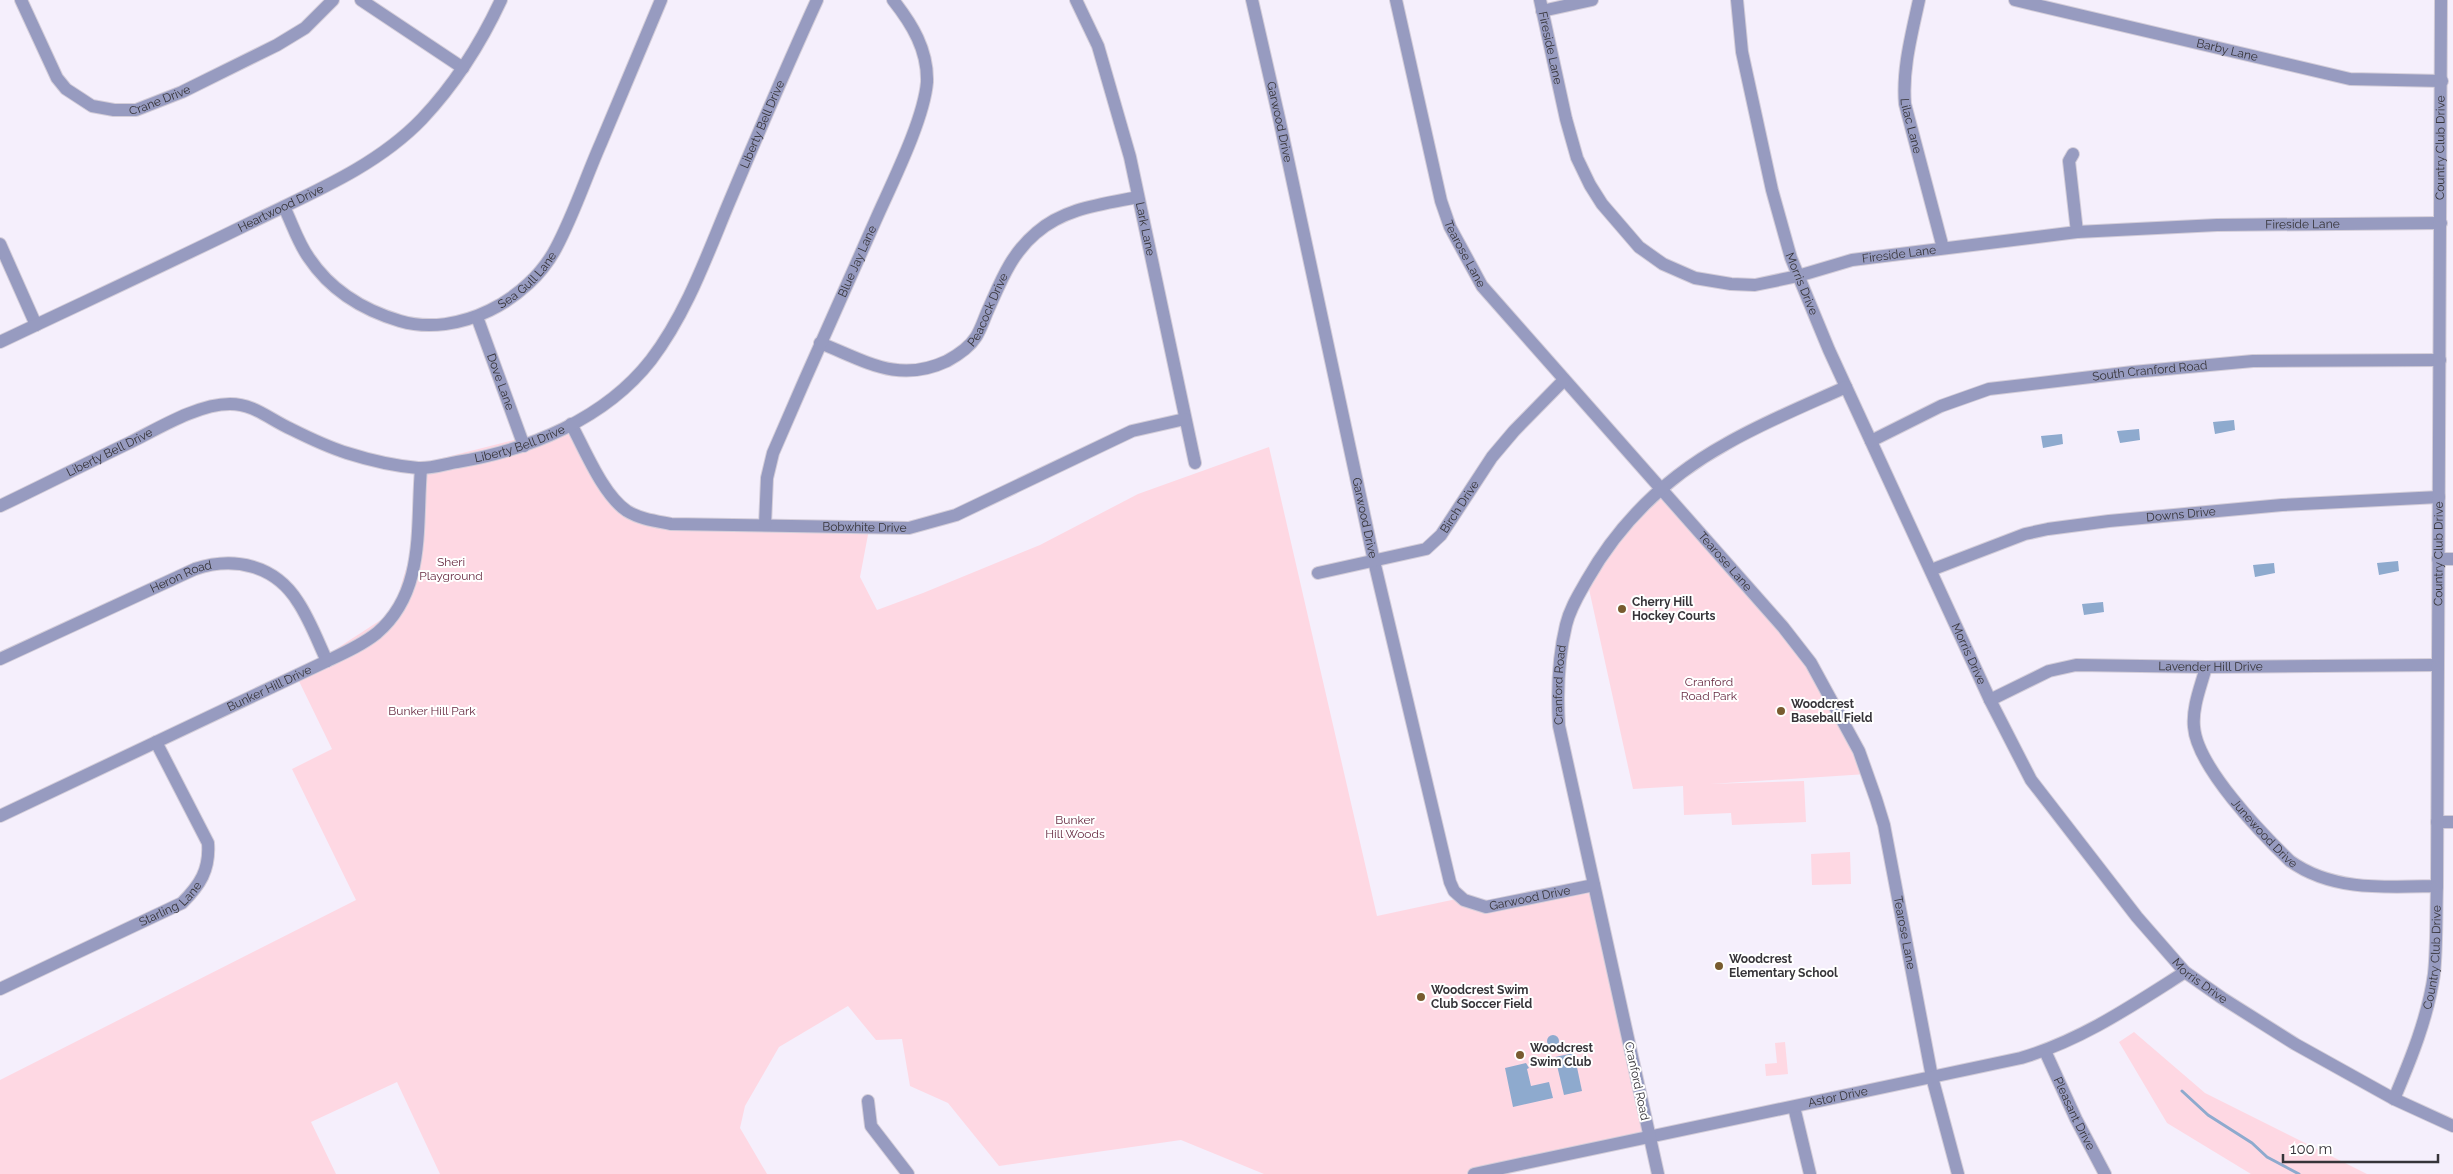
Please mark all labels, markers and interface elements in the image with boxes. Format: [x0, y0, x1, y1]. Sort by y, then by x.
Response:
street label: Fireside Lane [1536, 10, 1565, 86]
street label: Barby Lane [2195, 36, 2259, 64]
street label: Liberty Bell Drive [737, 78, 787, 170]
street label: Garwood Drive [1264, 80, 1295, 164]
street label: Crane Drive [129, 82, 193, 117]
street label: Country Club Drive [2433, 95, 2448, 200]
street label: Lilac Lane [1898, 98, 1925, 155]
street label: Heartwood Drive [236, 181, 326, 235]
street label: Lark Lane [1133, 201, 1158, 257]
street label: Fireside Lane [2265, 217, 2340, 232]
street label: Tearose Lane [1441, 218, 1488, 290]
street label: Blue Jay Lane [835, 223, 879, 299]
street label: Fireside Lane [1861, 243, 1937, 266]
street label: Sea Gull Lane [495, 249, 559, 311]
street label: Morris Drive [1783, 251, 1821, 317]
street label: Peacock Drive [964, 271, 1011, 349]
street label: Dove Lane [484, 352, 517, 412]
street label: South Cranford Road [2091, 358, 2208, 384]
street label: Liberty Bell Drive [473, 422, 567, 466]
street label: Liberty Bell Drive [64, 425, 155, 479]
street label: Garwood Drive [1349, 476, 1380, 560]
street label: Birch Drive [1437, 478, 1482, 536]
street label: Country Club Drive [2431, 501, 2446, 606]
street label: Downs Drive [2146, 504, 2216, 525]
street label: Bobwhite Drive [822, 520, 907, 535]
street label: Tearose Lane [1695, 529, 1755, 594]
park label: Sheri Playground [419, 555, 483, 583]
street label: Heron Road [148, 558, 213, 596]
place label: Cherry Hill Hockey Courts [1632, 595, 1716, 623]
marker: Cherry Hill Hockey Courts [1616, 603, 1628, 615]
street label: Morris Drive [1949, 621, 1989, 687]
street label: Cranford Road [1551, 644, 1569, 725]
street label: Lavender Hill Drive [2158, 659, 2263, 674]
street label: Bunker Hill Drive [225, 662, 314, 714]
park label: Cranford Road Park [1681, 675, 1738, 703]
place label: Woodcrest Baseball Field [1791, 697, 1873, 725]
park label: Bunker Hill Park [388, 704, 476, 718]
marker: Woodcrest Baseball Field [1775, 705, 1787, 717]
street label: Junewood Drive [2228, 796, 2300, 871]
park label: Bunker Hill Woods [1045, 813, 1105, 841]
street label: Starling Lane [137, 879, 205, 929]
street label: Garwood Drive [1488, 883, 1571, 913]
street label: Tearose Lane [1891, 895, 1918, 970]
street label: Country Club Drive [2420, 905, 2444, 1011]
place label: Woodcrest Elementary School [1729, 952, 1838, 980]
street label: Morris Drive [2169, 955, 2230, 1007]
marker: Woodcrest Elementary School [1713, 960, 1725, 972]
place label: Woodcrest Swim Club Soccer Field [1431, 983, 1532, 1011]
marker: Woodcrest Swim Club Soccer Field [1415, 991, 1427, 1003]
street label: Cranford Road [1622, 1040, 1652, 1122]
place label: Woodcrest Swim Club [1530, 1041, 1593, 1069]
marker: Woodcrest Swim Club [1514, 1049, 1526, 1061]
street label: Pleasant Drive [2051, 1075, 2098, 1152]
street label: Astor Drive [1807, 1084, 1869, 1110]
scale bar [2283, 1132, 2438, 1164]
text: 100 m [2290, 1140, 2332, 1158]

